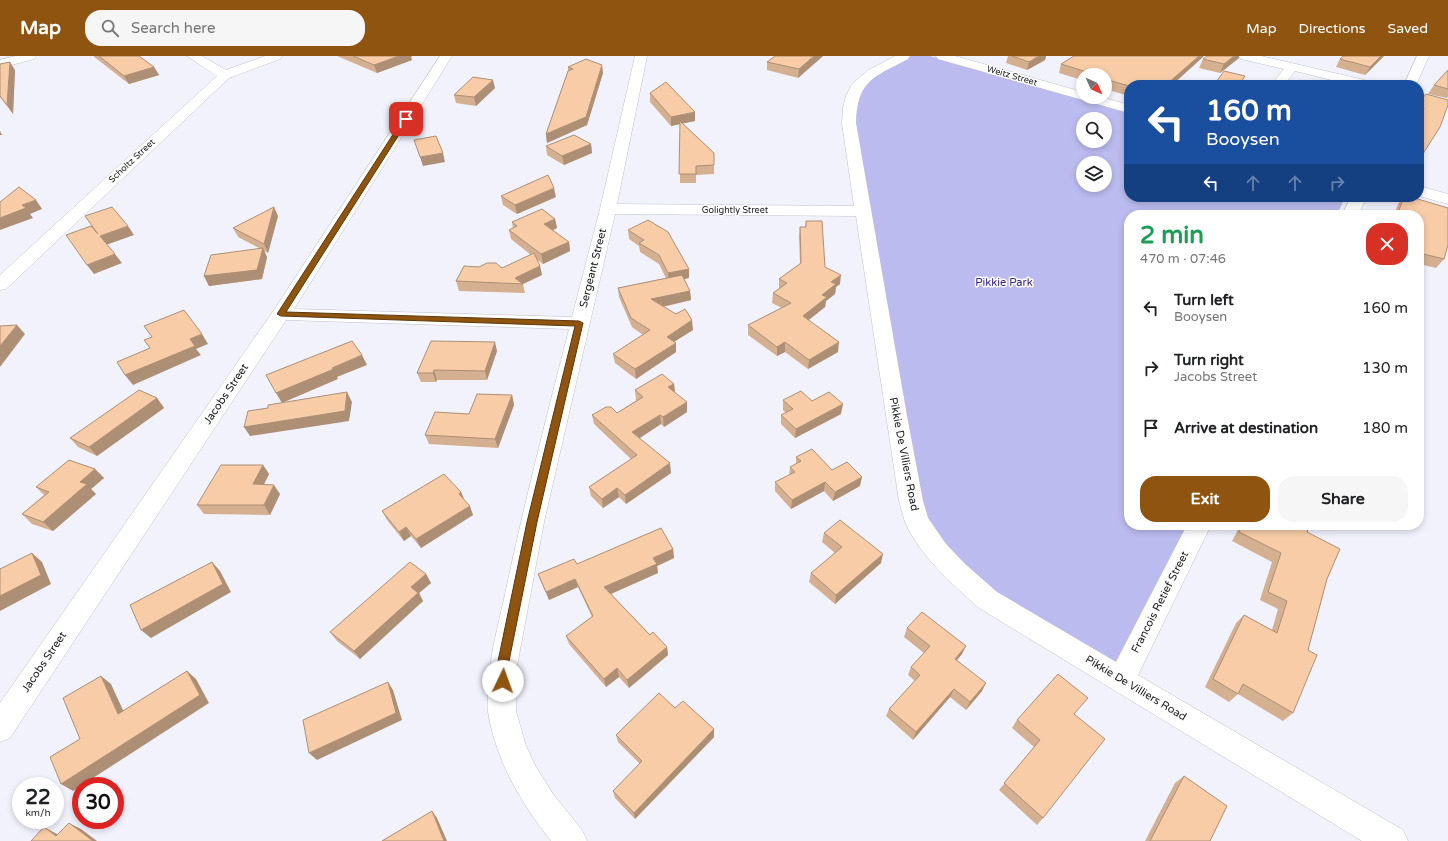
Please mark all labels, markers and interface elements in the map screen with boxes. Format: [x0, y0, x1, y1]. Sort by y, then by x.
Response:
search box [85, 10, 365, 46]
text: Map [20, 17, 61, 39]
icon: search [99, 17, 121, 39]
text: Search here [131, 19, 215, 37]
text: Map [1246, 20, 1277, 37]
text: Directions [1299, 20, 1366, 37]
text: Saved [1388, 20, 1428, 37]
street label: Weitz Street [985, 64, 1039, 89]
north arrow [1076, 68, 1112, 104]
map controls [1076, 68, 1112, 192]
text: 160 m [1206, 94, 1292, 128]
icon: left [1140, 96, 1192, 148]
pin [389, 102, 423, 136]
icon: arrive [395, 108, 417, 130]
button: search [1076, 112, 1112, 148]
text: Booysen [1206, 128, 1280, 150]
street label: Scholtz Street [106, 136, 158, 185]
button: layers [1076, 156, 1112, 192]
icon: left [1200, 172, 1222, 194]
icon: ahead [1242, 172, 1264, 194]
icon: ahead [1284, 172, 1306, 194]
icon: right [1326, 172, 1348, 194]
street label: Golightly Street [702, 205, 769, 216]
text: 2 min [1140, 221, 1204, 250]
button: close [1366, 223, 1408, 265]
street label: Sergeant Street [577, 227, 609, 309]
text: 470 m · 07:46 [1140, 251, 1226, 267]
park label: Pikkie Park [975, 276, 1033, 289]
text: Turn left [1174, 291, 1234, 309]
icon: left [1140, 297, 1162, 319]
text: 160 m [1362, 299, 1408, 317]
text: Booysen [1174, 309, 1227, 325]
text: Turn right [1174, 351, 1244, 369]
icon: right [1140, 357, 1162, 379]
text: 130 m [1362, 359, 1408, 377]
street label: Jacobs Street [201, 361, 251, 427]
text: Jacobs Street [1174, 369, 1257, 385]
street label: Pikkie De Villiers Road [887, 396, 921, 512]
icon: arrive [1140, 417, 1162, 439]
text: Arrive at destination [1174, 419, 1318, 437]
text: 180 m [1362, 419, 1408, 437]
button: Exit [1140, 476, 1270, 522]
button: Share [1278, 476, 1408, 522]
street label: Francois Retief Street [1129, 549, 1191, 655]
street label: Jacobs Street [19, 629, 69, 695]
street label: Pikkie De Villiers Road [1083, 653, 1189, 723]
position arrow [482, 660, 524, 702]
speed limit sign: 30 [72, 777, 124, 829]
text: 22 [25, 786, 51, 810]
text: km/h [25, 807, 51, 819]

